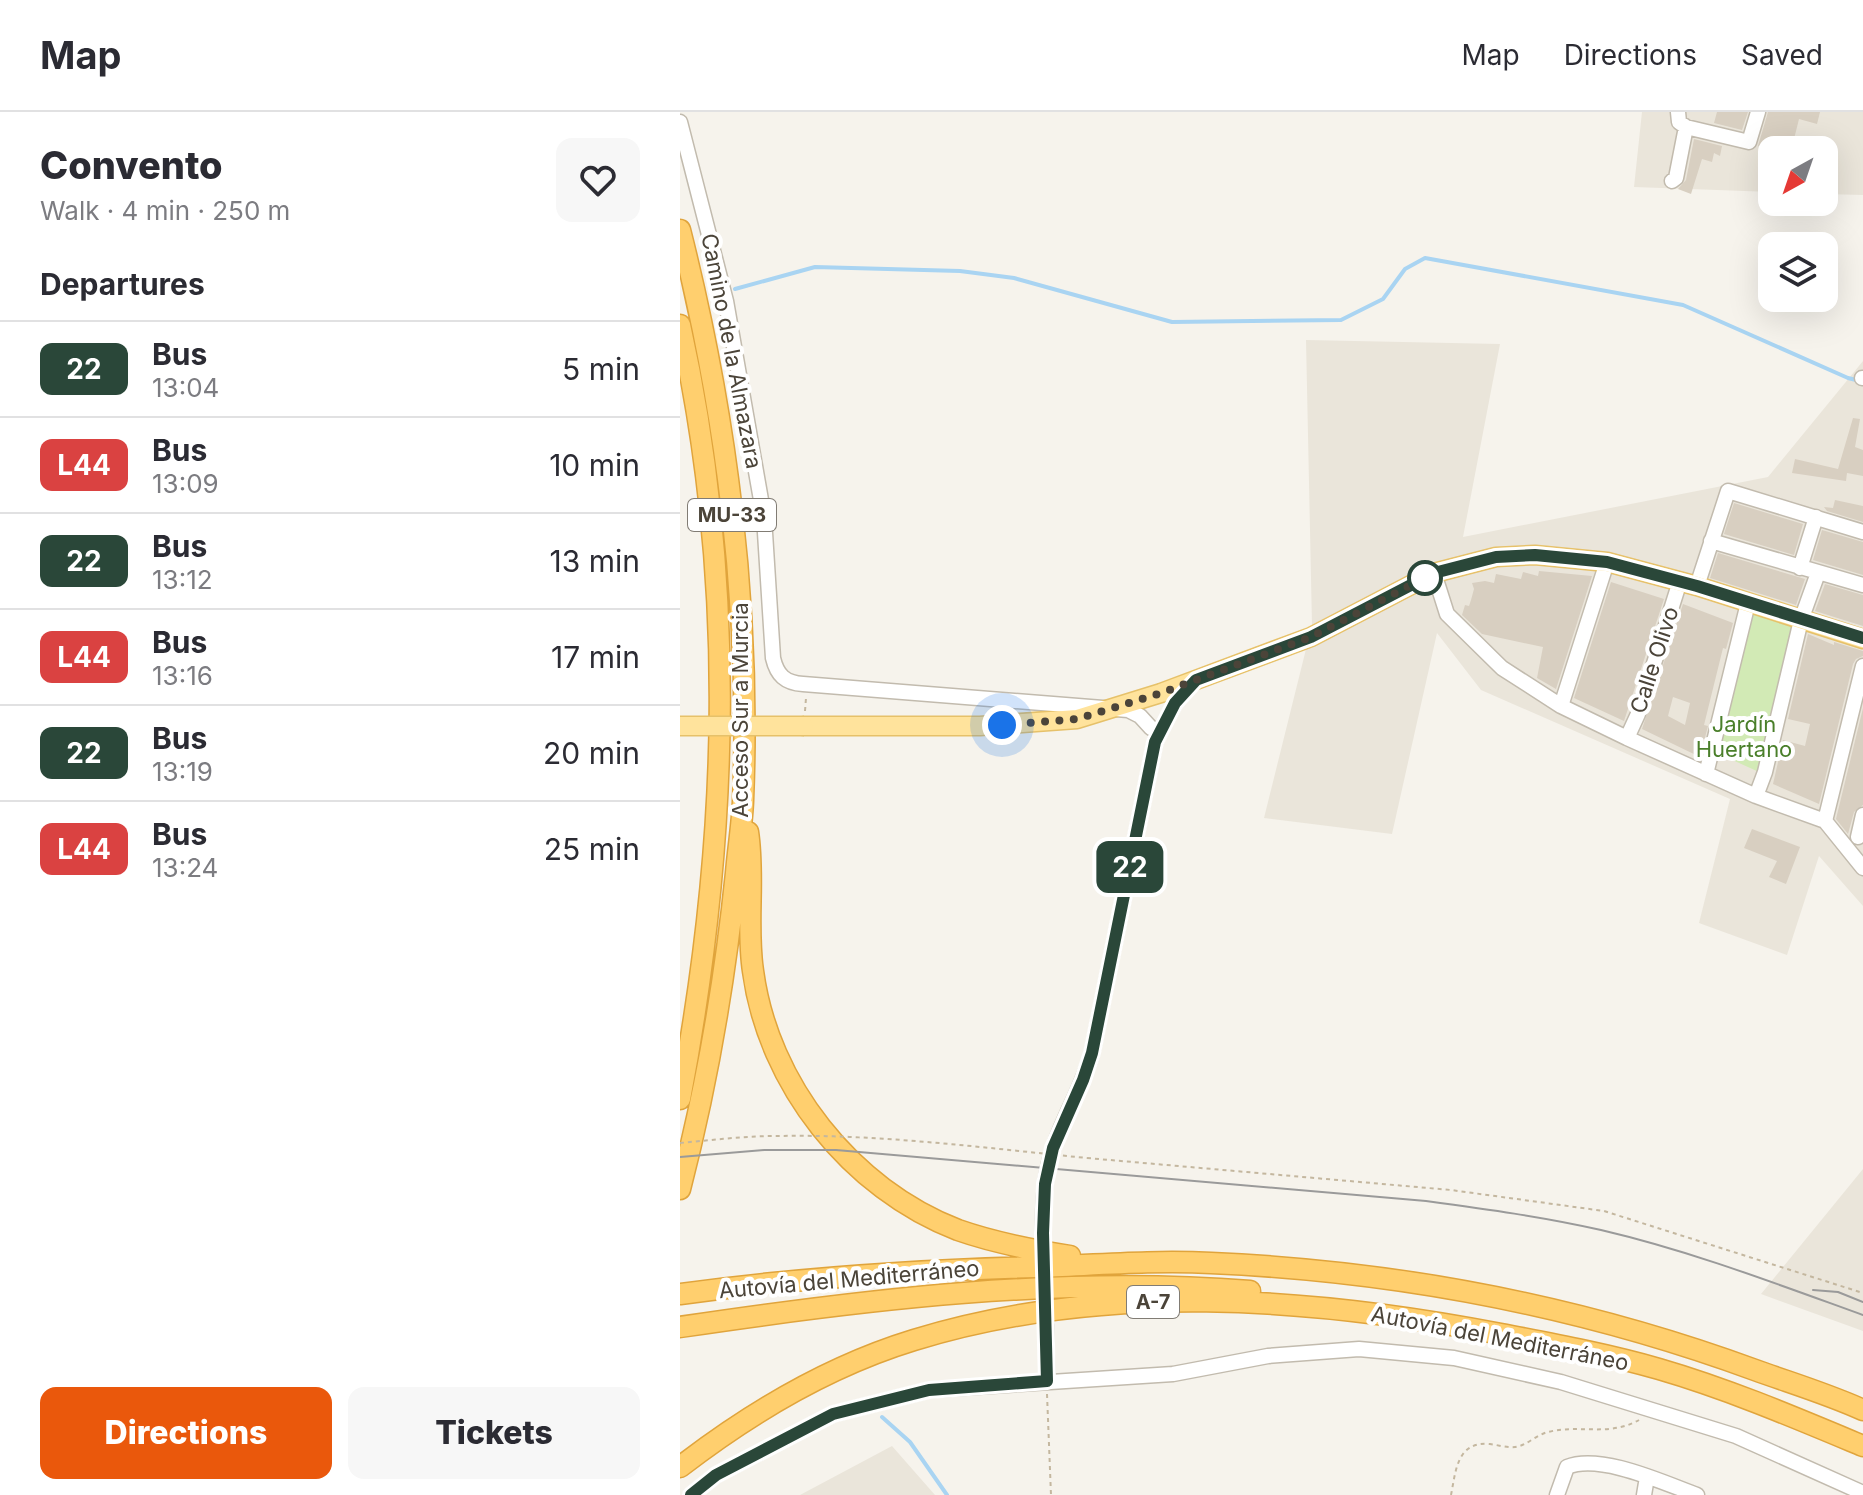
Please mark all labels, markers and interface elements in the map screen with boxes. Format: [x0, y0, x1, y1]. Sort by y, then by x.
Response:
text: Map [40, 32, 121, 78]
text: Map [1461, 38, 1520, 72]
text: Directions [1564, 38, 1697, 72]
text: Saved [1741, 38, 1823, 72]
north arrow [1758, 136, 1838, 216]
map controls [1758, 136, 1838, 312]
button: heart [556, 138, 640, 222]
text: Convento [40, 142, 223, 188]
text: Walk · 4 min · 250 m [40, 195, 290, 226]
street label: Camino de la Almazara [696, 231, 768, 471]
button: layers [1758, 232, 1838, 312]
text: Departures [40, 266, 205, 302]
text: Bus [152, 336, 207, 372]
text: 5 min [562, 351, 640, 387]
text: 22 [66, 352, 102, 386]
text: 13:04 [152, 372, 219, 403]
text: Bus [152, 432, 207, 468]
text: 10 min [549, 447, 640, 483]
text: L44 [57, 448, 111, 482]
text: 13:09 [152, 468, 219, 499]
road number: MU-33 [688, 499, 776, 531]
text: Bus [152, 528, 207, 564]
text: 13 min [550, 543, 640, 579]
text: 22 [66, 544, 102, 578]
unlabelled marker [1408, 561, 1442, 595]
text: 13:12 [152, 564, 213, 595]
street label: Acceso Sur a Murcia [727, 602, 753, 818]
street label: Calle Olivo [1625, 603, 1683, 717]
text: Bus [152, 624, 207, 660]
text: 17 min [551, 639, 640, 675]
text: L44 [57, 640, 111, 674]
text: 13:16 [152, 660, 213, 691]
your location [982, 705, 1022, 745]
park label: Jardín Huertano [1696, 711, 1792, 762]
text: Bus [152, 720, 207, 756]
text: 20 min [543, 735, 640, 771]
text: 22 [66, 736, 102, 770]
text: 13:19 [152, 756, 213, 787]
text: Bus [152, 816, 207, 852]
text: 25 min [544, 831, 640, 867]
text: L44 [57, 832, 111, 866]
line badge: 22 [1094, 841, 1166, 893]
text: 22 [1112, 850, 1148, 884]
text: 13:24 [152, 852, 218, 883]
street label: Autovía del Mediterráneo [718, 1255, 980, 1303]
road number: A-7 [1127, 1286, 1179, 1318]
street label: Autovía del Mediterráneo [1369, 1300, 1631, 1376]
button: Directions [40, 1387, 332, 1479]
button: Tickets [348, 1387, 640, 1479]

